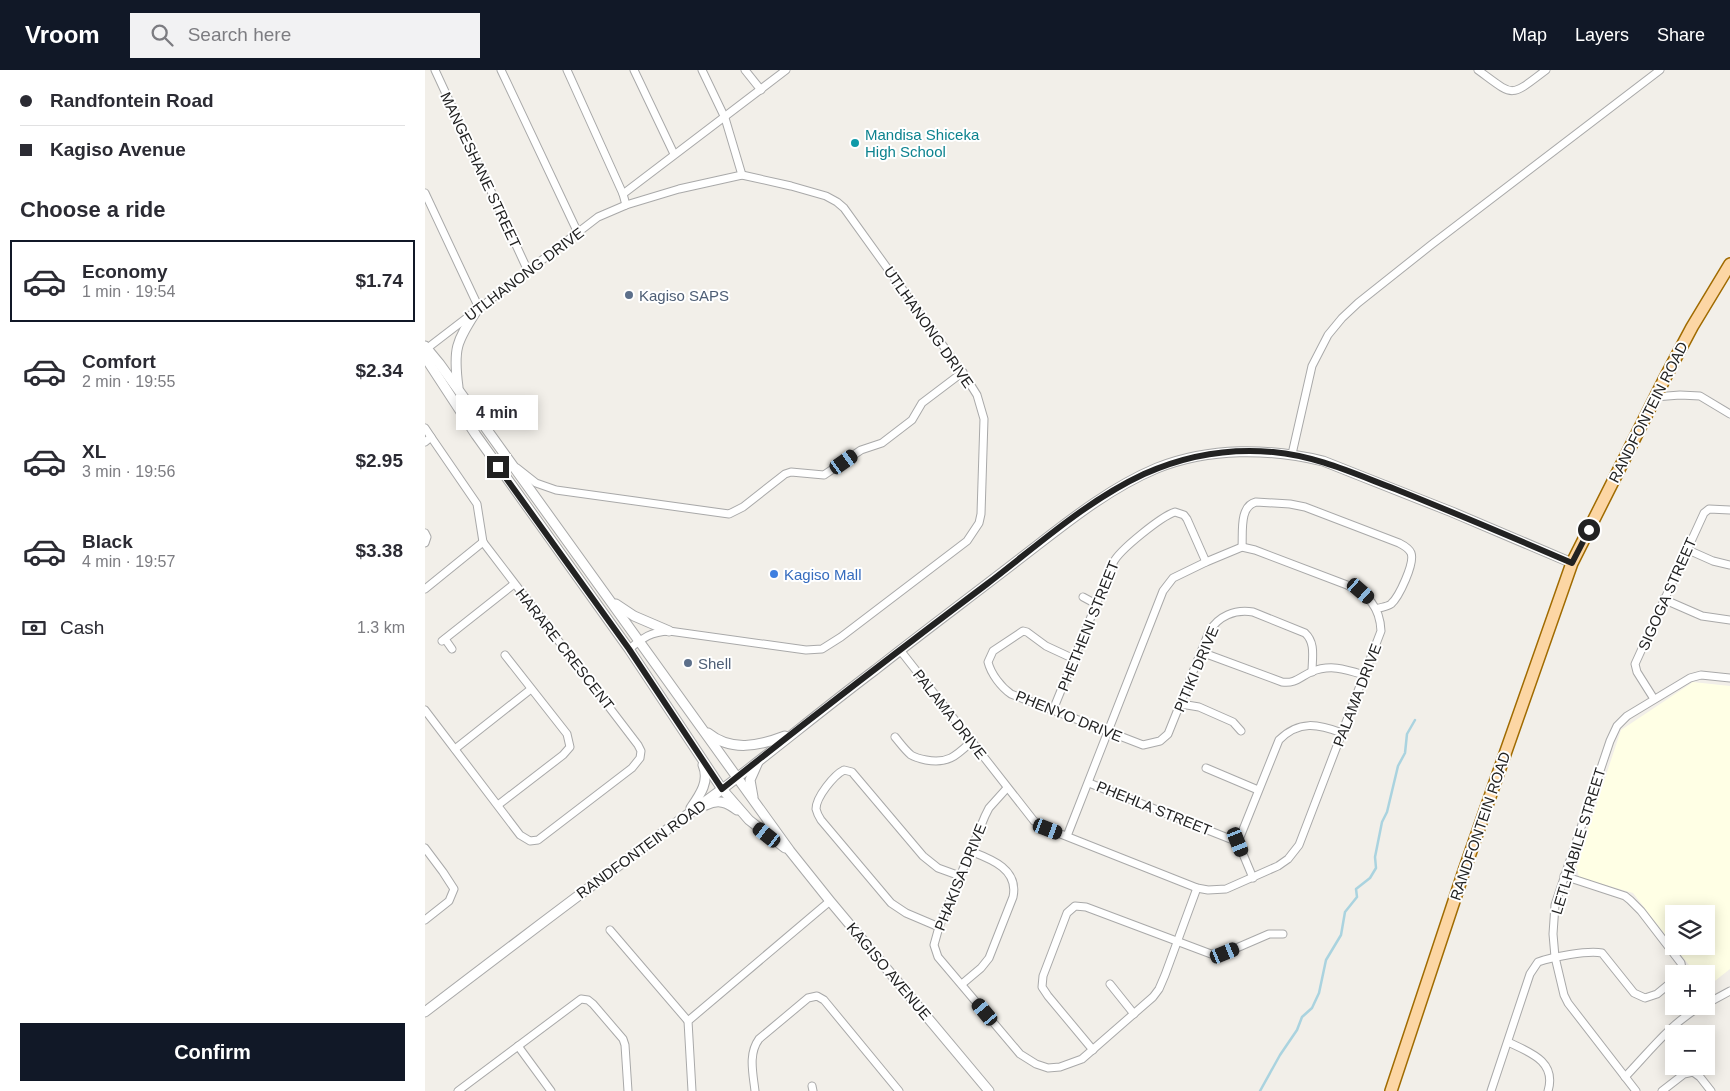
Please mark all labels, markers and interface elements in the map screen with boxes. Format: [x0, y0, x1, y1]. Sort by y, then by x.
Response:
search box [130, 13, 480, 58]
text: Vroom [25, 21, 100, 48]
icon: search [148, 21, 176, 49]
text: Search here [188, 24, 291, 45]
text: Map [1512, 25, 1547, 45]
text: Layers [1575, 25, 1629, 45]
text: Share [1657, 25, 1705, 45]
street label: MANGESHANE STREET [437, 89, 525, 251]
text: Randfontein Road [50, 90, 214, 111]
place label: Mandisa Shiceka High School [865, 126, 980, 160]
marker: Mandisa Shiceka High School [849, 137, 861, 149]
text: Kagiso Avenue [50, 139, 186, 160]
text: Choose a ride [20, 197, 165, 222]
street label: UTLHANONG DRIVE [461, 224, 587, 324]
icon: car [22, 259, 67, 304]
text: Economy [82, 261, 168, 282]
street label: UTLHANONG DRIVE [881, 263, 977, 391]
text: $1.74 [355, 270, 403, 291]
text: 1 min · 19:54 [82, 283, 175, 300]
place label: Kagiso SAPS [639, 287, 729, 304]
marker: Kagiso SAPS [623, 289, 635, 301]
street label: RANDFONTEIN ROAD [1605, 339, 1691, 485]
icon: car [22, 349, 67, 394]
text: Comfort [82, 351, 156, 372]
text: $2.34 [355, 360, 403, 381]
text: 2 min · 19:55 [82, 373, 175, 390]
callout: 4 min [457, 394, 539, 430]
text: 4 min [476, 404, 518, 421]
icon: car [22, 439, 67, 484]
text: XL [82, 441, 106, 462]
car [827, 447, 860, 477]
text: $2.95 [355, 450, 403, 471]
route end [487, 456, 509, 478]
text: 3 min · 19:56 [82, 463, 175, 480]
route start [1578, 519, 1600, 541]
icon: car [22, 529, 67, 574]
text: Black [82, 531, 133, 552]
street label: SIGOGA STREET [1634, 535, 1700, 653]
text: $3.38 [355, 540, 403, 561]
text: 4 min · 19:57 [82, 553, 175, 570]
street label: PHETHENI STREET [1054, 558, 1122, 694]
place label: Kagiso Mall [784, 566, 862, 583]
marker: Kagiso Mall [768, 568, 780, 580]
car [1344, 575, 1377, 607]
street label: HARARE CRESCENT [512, 585, 618, 713]
icon: cash [20, 614, 48, 642]
text: Cash [60, 617, 104, 638]
text: 1.3 km [357, 619, 405, 636]
street label: PITIKI DRIVE [1170, 623, 1222, 715]
street label: PALAMA DRIVE [1330, 641, 1384, 749]
place label: Shell [698, 655, 731, 672]
marker: Shell [682, 657, 694, 669]
street label: PALAMA DRIVE [910, 666, 990, 762]
street label: PHENYO DRIVE [1013, 687, 1125, 745]
street label: RANDFONTEIN ROAD [1447, 749, 1513, 902]
street label: LETLHABILE STREET [1548, 766, 1608, 916]
street label: PHEHLA STREET [1094, 777, 1214, 839]
street label: RANDFONTEIN ROAD [573, 796, 709, 902]
car [1031, 817, 1064, 841]
car [750, 820, 783, 850]
street label: PHAKISA DRIVE [931, 821, 989, 933]
car [1225, 825, 1250, 859]
map controls [1665, 905, 1715, 1075]
button: layers [1665, 905, 1715, 955]
street label: KAGISO AVENUE [843, 919, 935, 1023]
car [1208, 940, 1241, 966]
button: + [1665, 965, 1715, 1015]
car [969, 996, 1000, 1028]
button: Confirm [20, 1023, 405, 1081]
button: − [1665, 1025, 1715, 1075]

